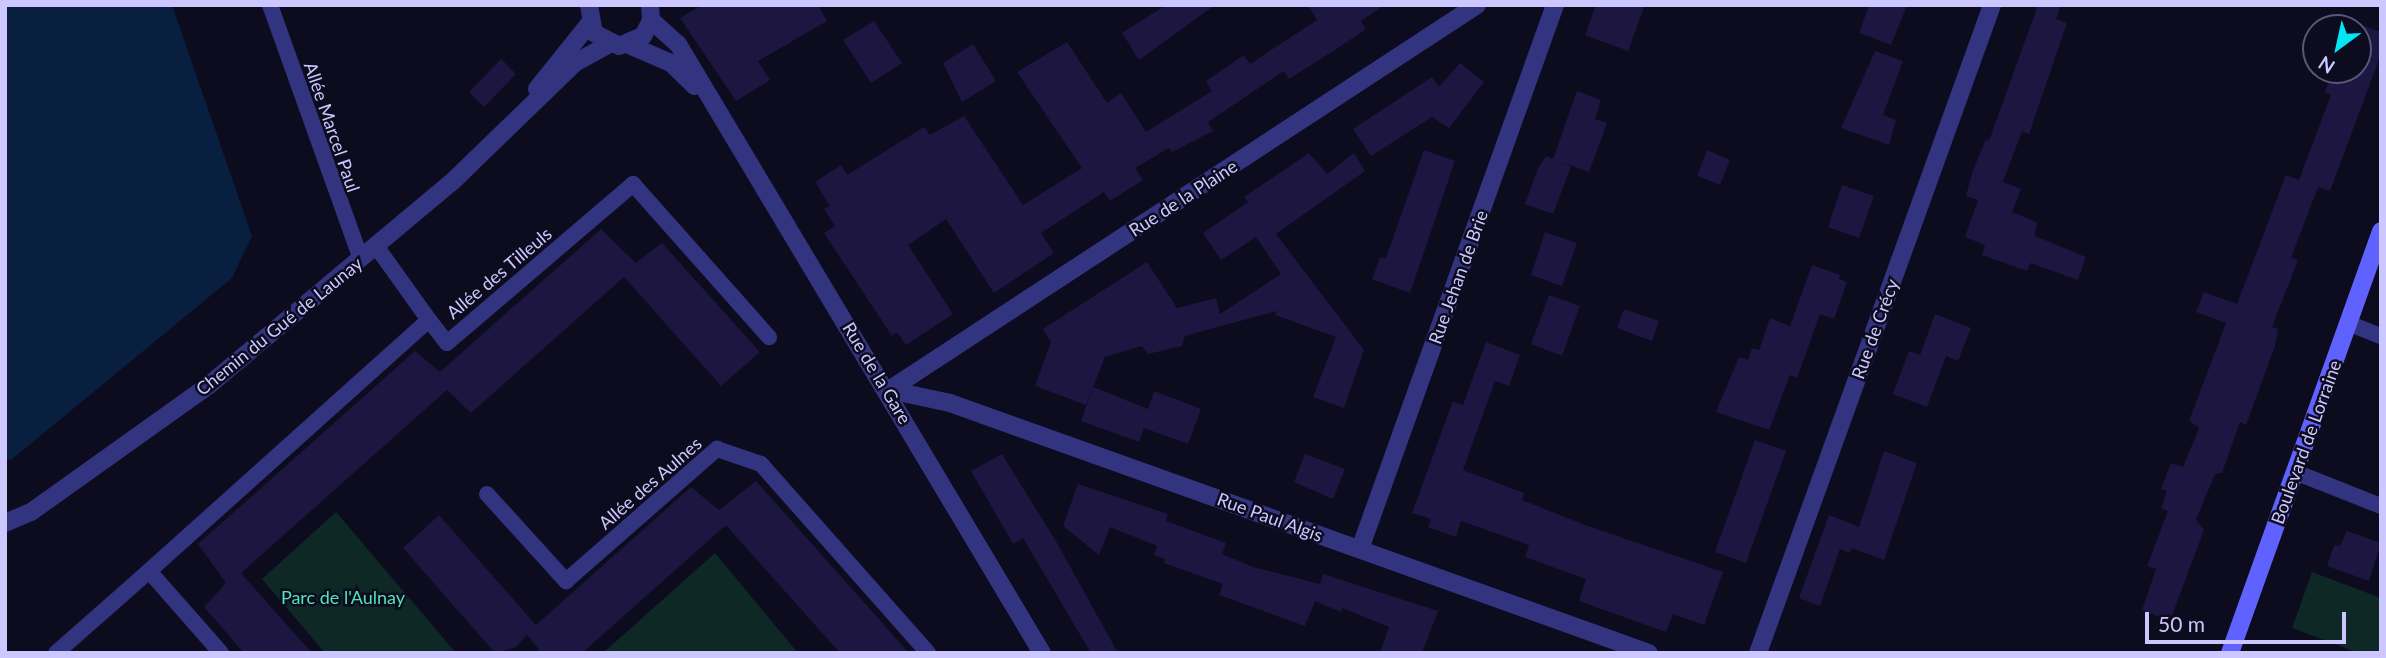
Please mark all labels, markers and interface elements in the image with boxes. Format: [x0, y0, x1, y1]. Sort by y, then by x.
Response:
north arrow [2302, 14, 2372, 84]
text: N [2314, 52, 2339, 79]
street label: Allée Marcel Paul [300, 59, 364, 195]
street label: Rue de la Plaine [1125, 155, 1241, 241]
street label: Rue Jehan de Brie [1424, 207, 1492, 347]
street label: Allée des Tilleuls [442, 223, 556, 323]
street label: Chemin du Gué de Launay [192, 252, 366, 400]
street label: Rue de Crécy [1847, 276, 1903, 382]
street label: Rue de la Gare [838, 318, 916, 428]
street label: Boulevard de Lorraine [2266, 357, 2346, 527]
street label: Allée des Aulnes [594, 432, 706, 534]
street label: Rue Paul Algis [1214, 488, 1326, 546]
park label: Parc de l'Aulnay [281, 586, 405, 608]
scale bar [2148, 598, 2349, 642]
text: 50 m [2158, 611, 2205, 636]

